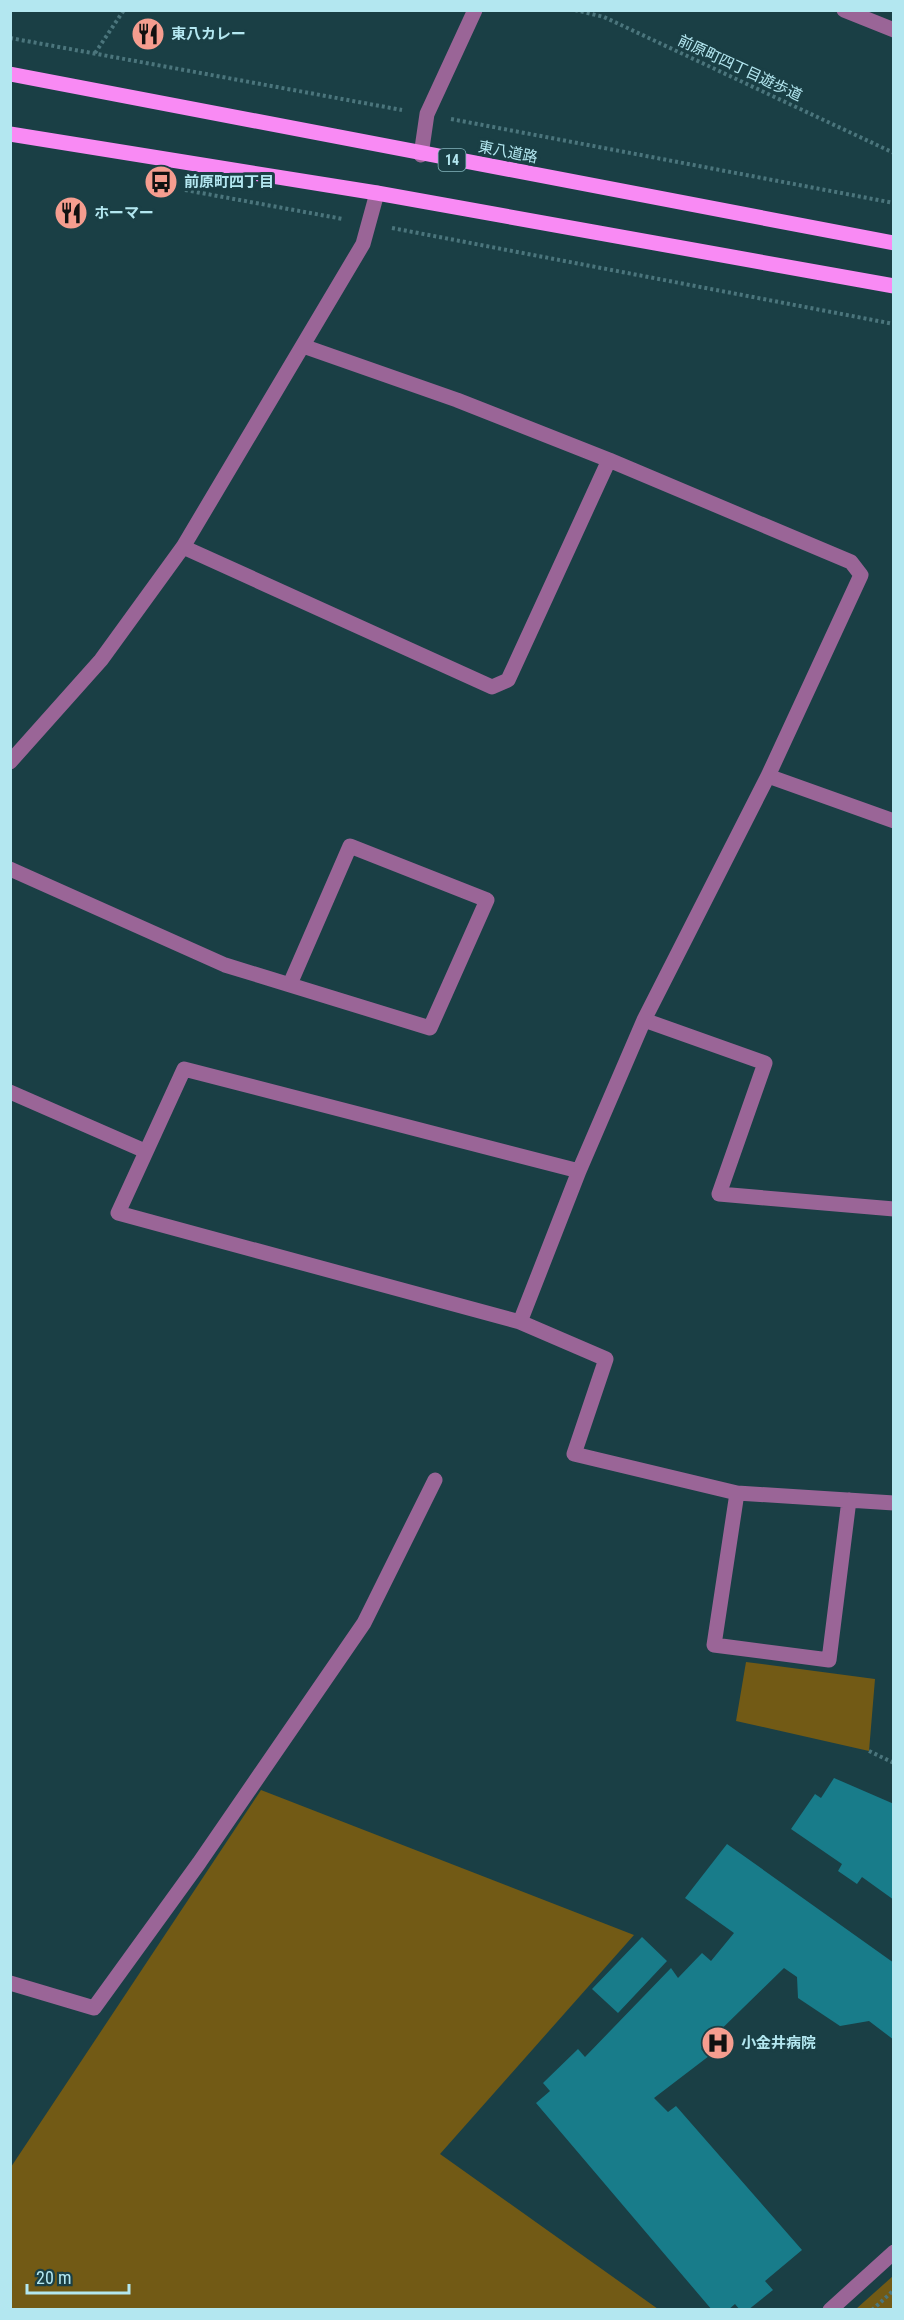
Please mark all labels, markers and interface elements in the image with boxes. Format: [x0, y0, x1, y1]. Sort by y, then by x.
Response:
restaurant icon: 東八カレー [130, 16, 166, 52]
place label: 東八カレー [171, 25, 246, 43]
street label: 前原町四丁目遊歩道 [675, 31, 805, 105]
street label: 東八道路 [477, 137, 539, 167]
road number: 14 [438, 149, 466, 171]
bus stop icon: 前原町四丁目 [143, 164, 179, 200]
place label: 前原町四丁目 [184, 173, 274, 191]
restaurant icon: ホーマー [53, 195, 89, 231]
place label: ホーマー [94, 204, 154, 222]
hospital icon: 小金井病院 [700, 2025, 736, 2061]
place label: 小金井病院 [741, 2034, 816, 2052]
scale bar [27, 2257, 129, 2295]
text: 20 m [36, 2267, 71, 2288]

